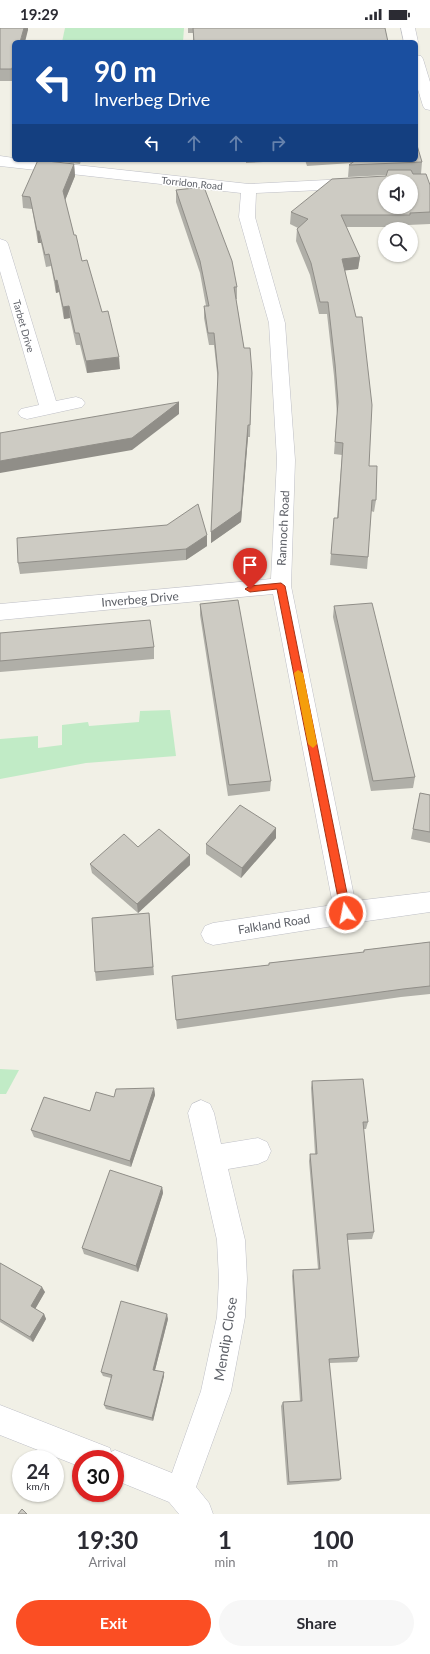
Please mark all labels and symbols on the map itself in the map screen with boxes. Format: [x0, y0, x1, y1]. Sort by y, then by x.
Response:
street label: Torridon Road [161, 174, 223, 192]
street label: Tarbet Drive [11, 298, 37, 354]
street label: Rannoch Road [274, 490, 292, 566]
pin [233, 548, 267, 589]
street label: Inverbeg Drive [101, 588, 179, 610]
position arrow [325, 892, 367, 934]
street label: Falkland Road [237, 911, 311, 937]
street label: Mendip Close [210, 1296, 240, 1382]
speed limit sign: 30 [72, 1450, 124, 1502]

